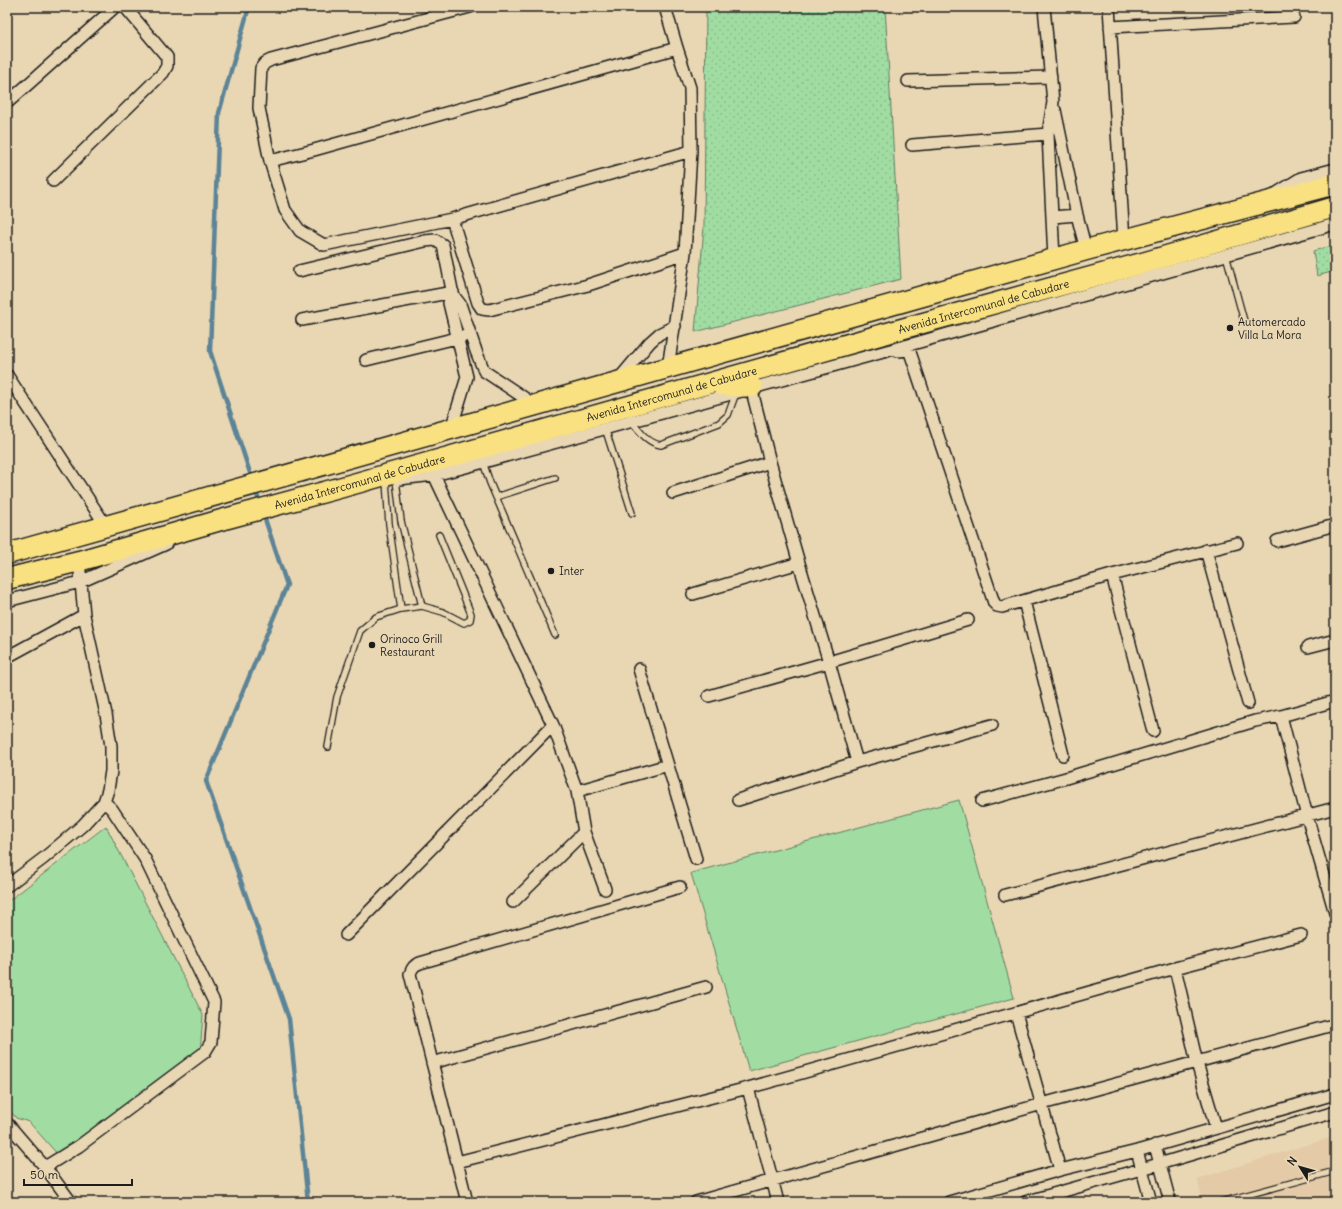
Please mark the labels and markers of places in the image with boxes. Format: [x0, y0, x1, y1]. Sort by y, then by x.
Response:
place label: Automercado Villa La Mora [1238, 315, 1306, 342]
marker: Automercado Villa La Mora [1225, 323, 1235, 333]
place label: Inter [559, 564, 585, 578]
marker: Inter [546, 566, 556, 576]
place label: Orinoco Grill Restaurant [380, 632, 442, 659]
marker: Orinoco Grill Restaurant [367, 640, 377, 650]

